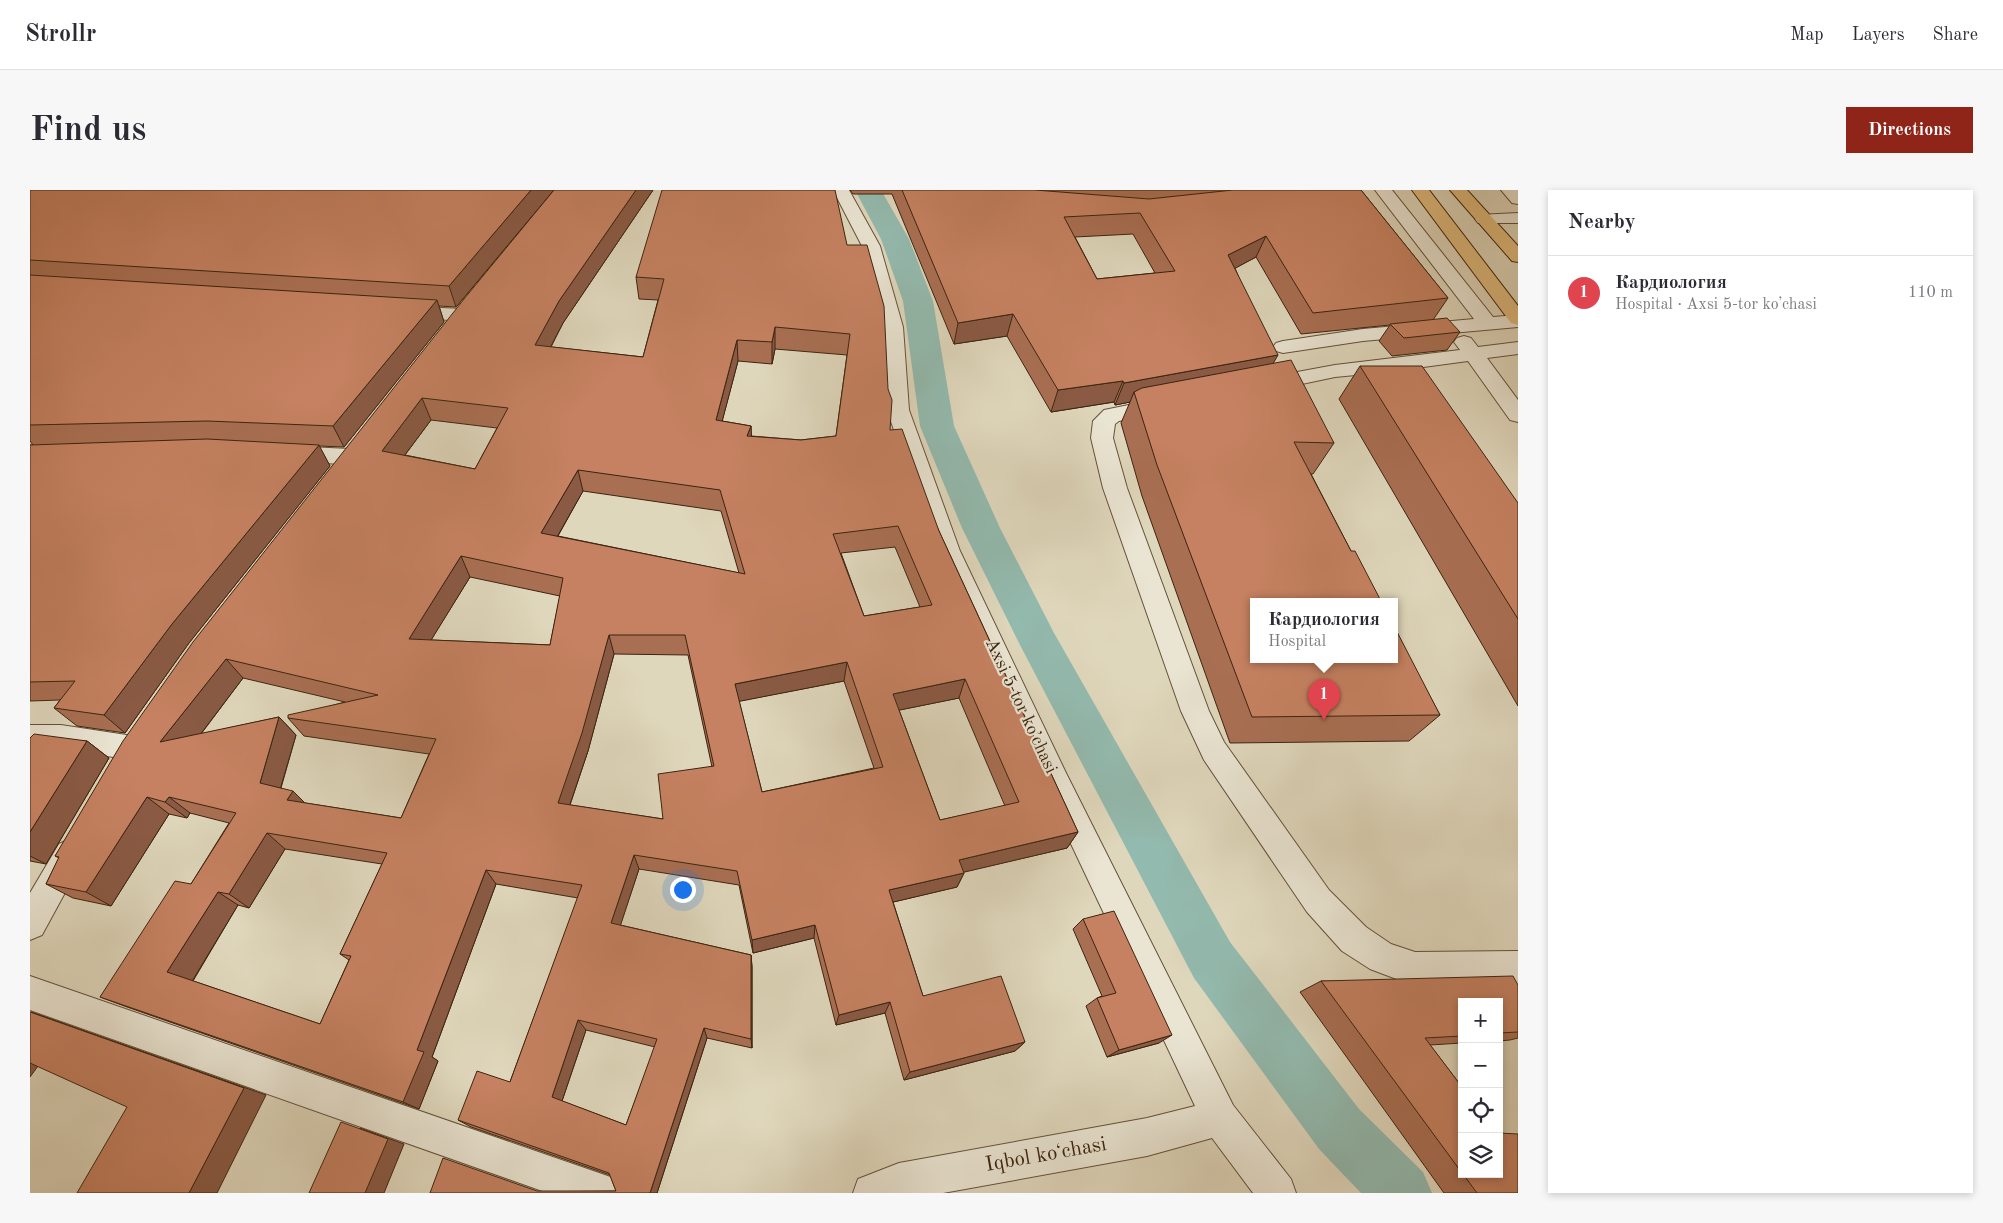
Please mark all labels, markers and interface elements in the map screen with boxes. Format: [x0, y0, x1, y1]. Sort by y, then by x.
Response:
text: Strollr [25, 23, 96, 47]
text: Map [1790, 26, 1824, 44]
text: Layers [1852, 26, 1904, 44]
text: Share [1932, 26, 1978, 44]
button: Directions [1846, 107, 1973, 153]
text: Find us [30, 113, 146, 148]
text: Nearby [1568, 212, 1636, 233]
text: Кардиология [1615, 274, 1727, 293]
text: 1 [1579, 285, 1589, 301]
text: 110 m [1908, 285, 1953, 301]
text: Hospital · Аxsi 5-tor koʼchasi [1615, 297, 1817, 313]
popup [1250, 598, 1398, 663]
text: Кардиология [1268, 611, 1380, 630]
text: Hospital [1268, 634, 1326, 650]
street label: Аxsi 5-tor koʼchasi [982, 636, 1060, 776]
pin: 1 [1308, 679, 1340, 720]
your location [670, 877, 696, 903]
map controls [1458, 998, 1503, 1178]
button: + [1458, 998, 1503, 1043]
button: − [1458, 1043, 1503, 1088]
button: locate [1458, 1088, 1503, 1133]
button: layers [1458, 1133, 1503, 1178]
street label: Iqbol koʻchasi [984, 1134, 1108, 1176]

